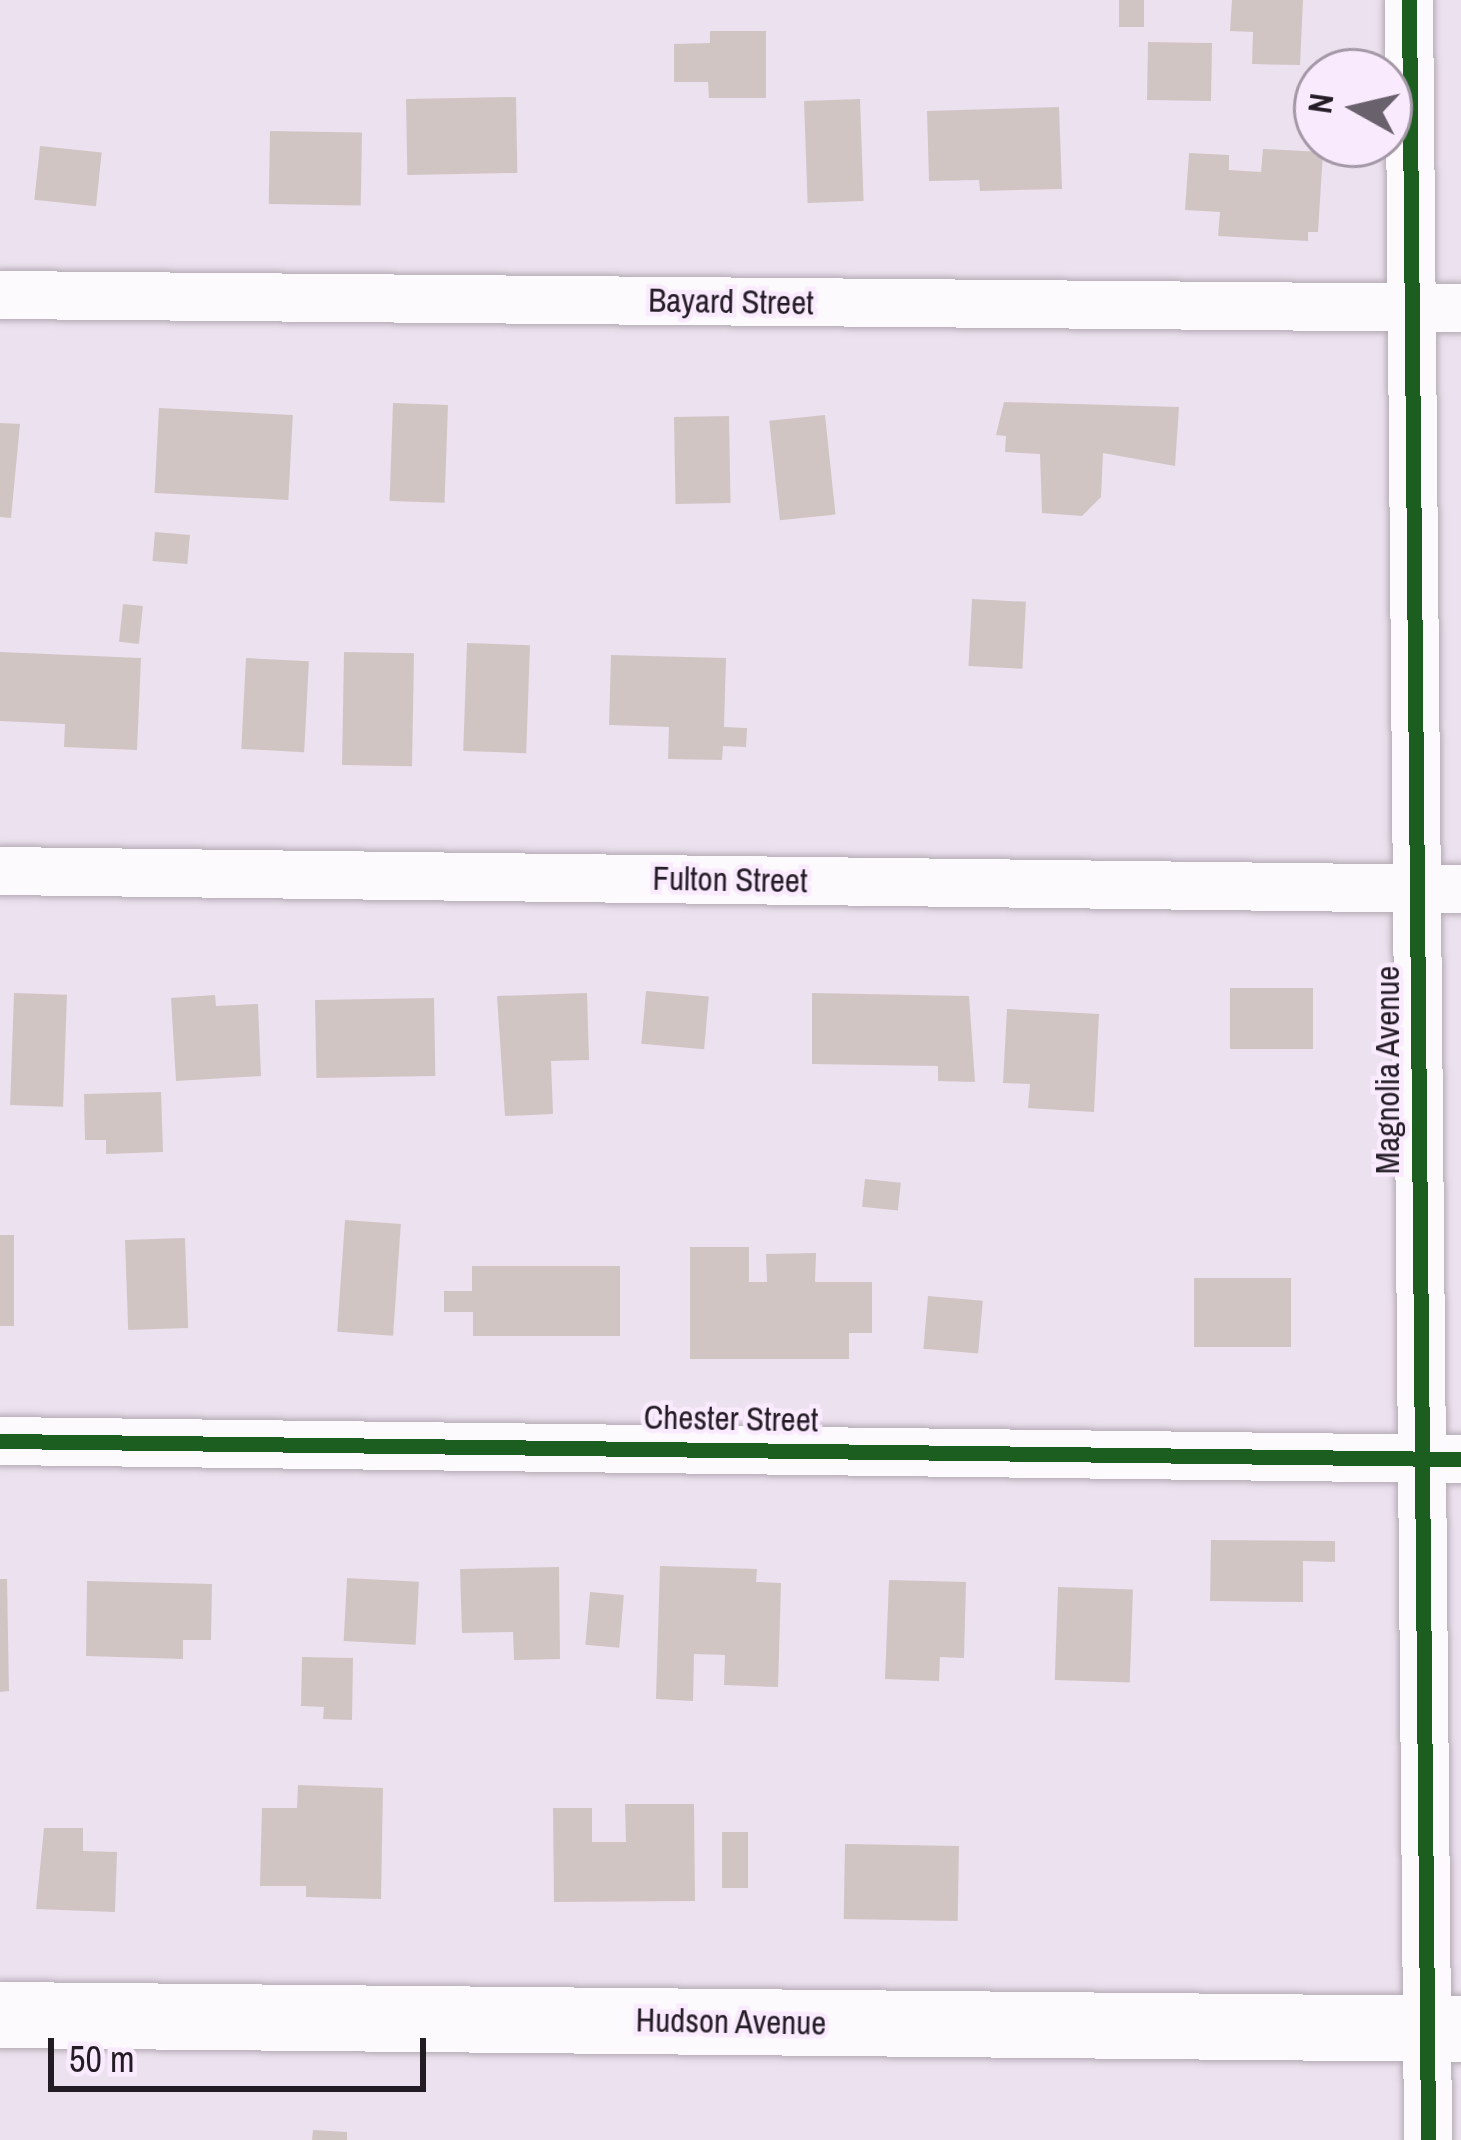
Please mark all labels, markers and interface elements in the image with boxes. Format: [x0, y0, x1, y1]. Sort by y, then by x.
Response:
north arrow [1293, 48, 1413, 168]
text: N [1297, 91, 1343, 116]
street label: Bayard Street [648, 281, 814, 323]
street label: Fulton Street [652, 859, 808, 901]
street label: Magnolia Avenue [1368, 965, 1408, 1175]
street label: Chester Street [643, 1398, 819, 1440]
street label: Hudson Avenue [635, 2001, 827, 2043]
scale bar [54, 2014, 432, 2088]
text: 50 m [69, 2035, 135, 2083]

